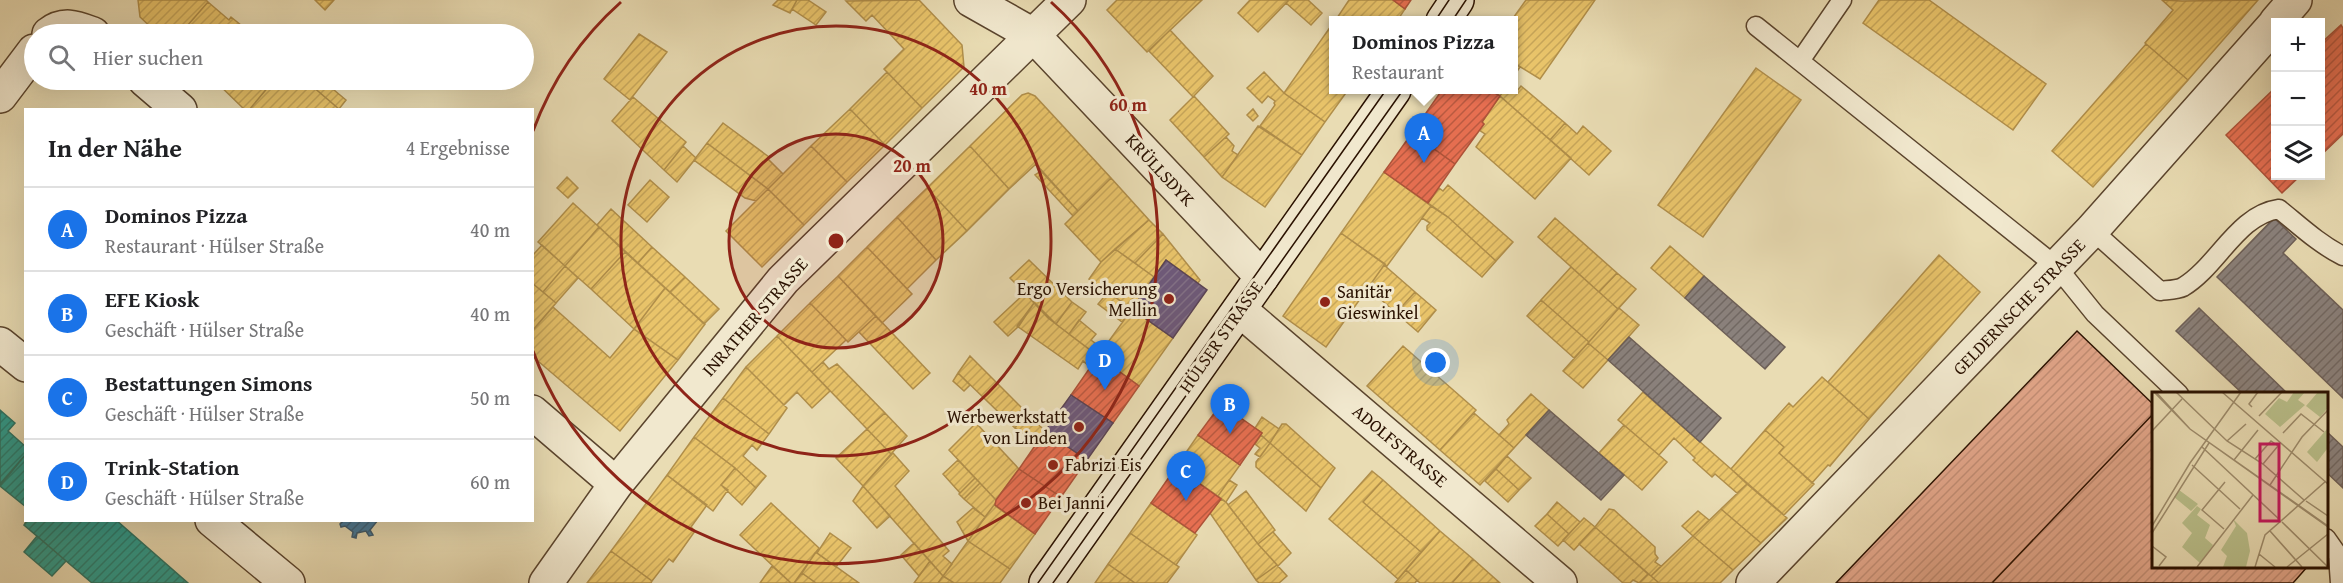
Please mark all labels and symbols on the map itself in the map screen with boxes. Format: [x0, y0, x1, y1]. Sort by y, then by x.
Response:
text: 40 m [969, 75, 1008, 102]
text: 60 m [1109, 91, 1148, 118]
pin: A [1404, 114, 1444, 163]
street label: KRÜLLSDYK [1119, 127, 1202, 212]
text: 20 m [893, 152, 932, 179]
centre of rings [826, 231, 846, 251]
street label: GELDERNSCHE STRASSE [1946, 232, 2091, 381]
street label: INRATHER STRASSE [695, 251, 814, 382]
place label: Ergo Versicherung Mellin [1017, 275, 1157, 323]
street label: HÜLSER STRASSE [1172, 275, 1269, 398]
place label: Sanitär Gieswinkel [1337, 278, 1418, 326]
marker: Ergo Versicherung Mellin [1162, 292, 1176, 306]
marker: Sanitär Gieswinkel [1318, 295, 1332, 309]
pin: D [1086, 340, 1124, 390]
your location [1421, 348, 1450, 377]
pin: B [1210, 384, 1250, 434]
inset map [2152, 392, 2328, 568]
street label: ADOLFSTRASSE [1347, 398, 1454, 494]
place label: Werbewerkstatt von Linden [947, 403, 1068, 451]
marker: Werbewerkstatt von Linden [1072, 420, 1086, 434]
place label: Fabrizi Eis [1065, 451, 1142, 478]
pin: C [1166, 452, 1206, 501]
marker: Fabrizi Eis [1046, 458, 1060, 472]
place label: Bei Janni [1038, 489, 1105, 516]
marker: Bei Janni [1019, 496, 1033, 510]

